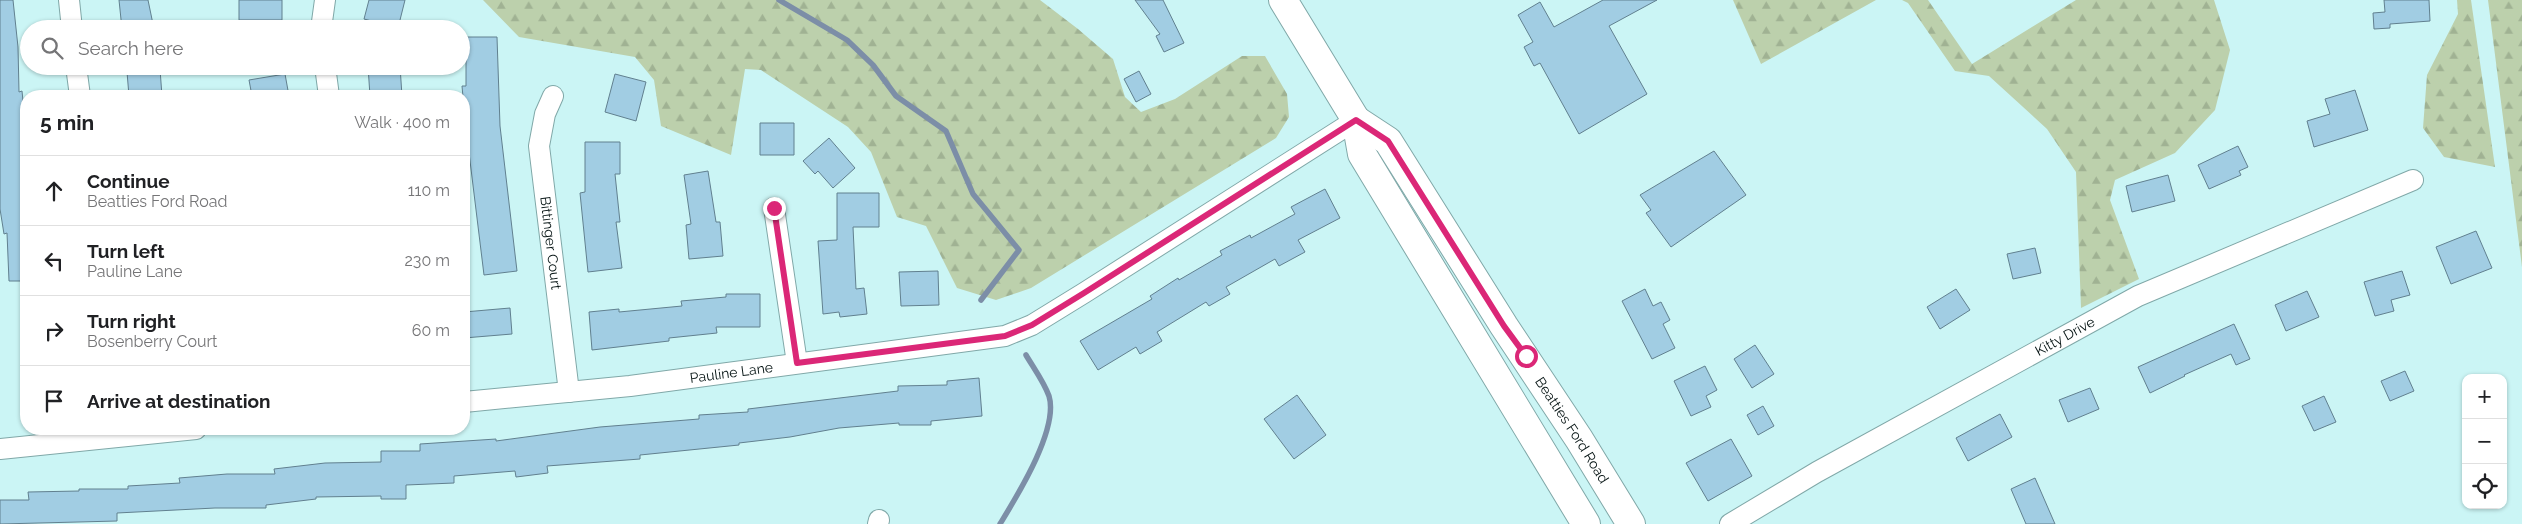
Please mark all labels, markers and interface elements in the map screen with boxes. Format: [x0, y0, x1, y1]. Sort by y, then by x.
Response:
search box [20, 20, 470, 75]
icon: search [38, 34, 66, 62]
text: Search here [78, 37, 184, 59]
text: 5 min [40, 110, 94, 135]
text: Walk · 400 m [354, 113, 450, 132]
text: Continue [87, 170, 170, 192]
icon: ahead [40, 177, 68, 205]
text: 110 m [408, 181, 450, 200]
text: Beatties Ford Road [87, 192, 227, 211]
street label: Bittinger Court [537, 195, 564, 291]
route end [763, 197, 786, 220]
text: Turn left [87, 240, 164, 262]
icon: left [40, 247, 68, 275]
text: 230 m [405, 251, 450, 270]
text: Pauline Lane [87, 262, 183, 281]
text: Turn right [87, 310, 176, 332]
street label: Kitty Drive [2032, 313, 2097, 359]
icon: right [40, 317, 68, 345]
text: 60 m [412, 321, 450, 340]
text: Bosenberry Court [87, 332, 217, 351]
route start [1515, 345, 1538, 368]
street label: Pauline Lane [689, 359, 774, 386]
street label: Beatties Ford Road [1532, 374, 1612, 486]
map controls [2462, 374, 2507, 509]
button: + [2462, 374, 2507, 419]
icon: arrive [40, 387, 68, 415]
text: Arrive at destination [87, 390, 271, 412]
button: − [2462, 419, 2507, 464]
button: locate [2462, 464, 2507, 509]

